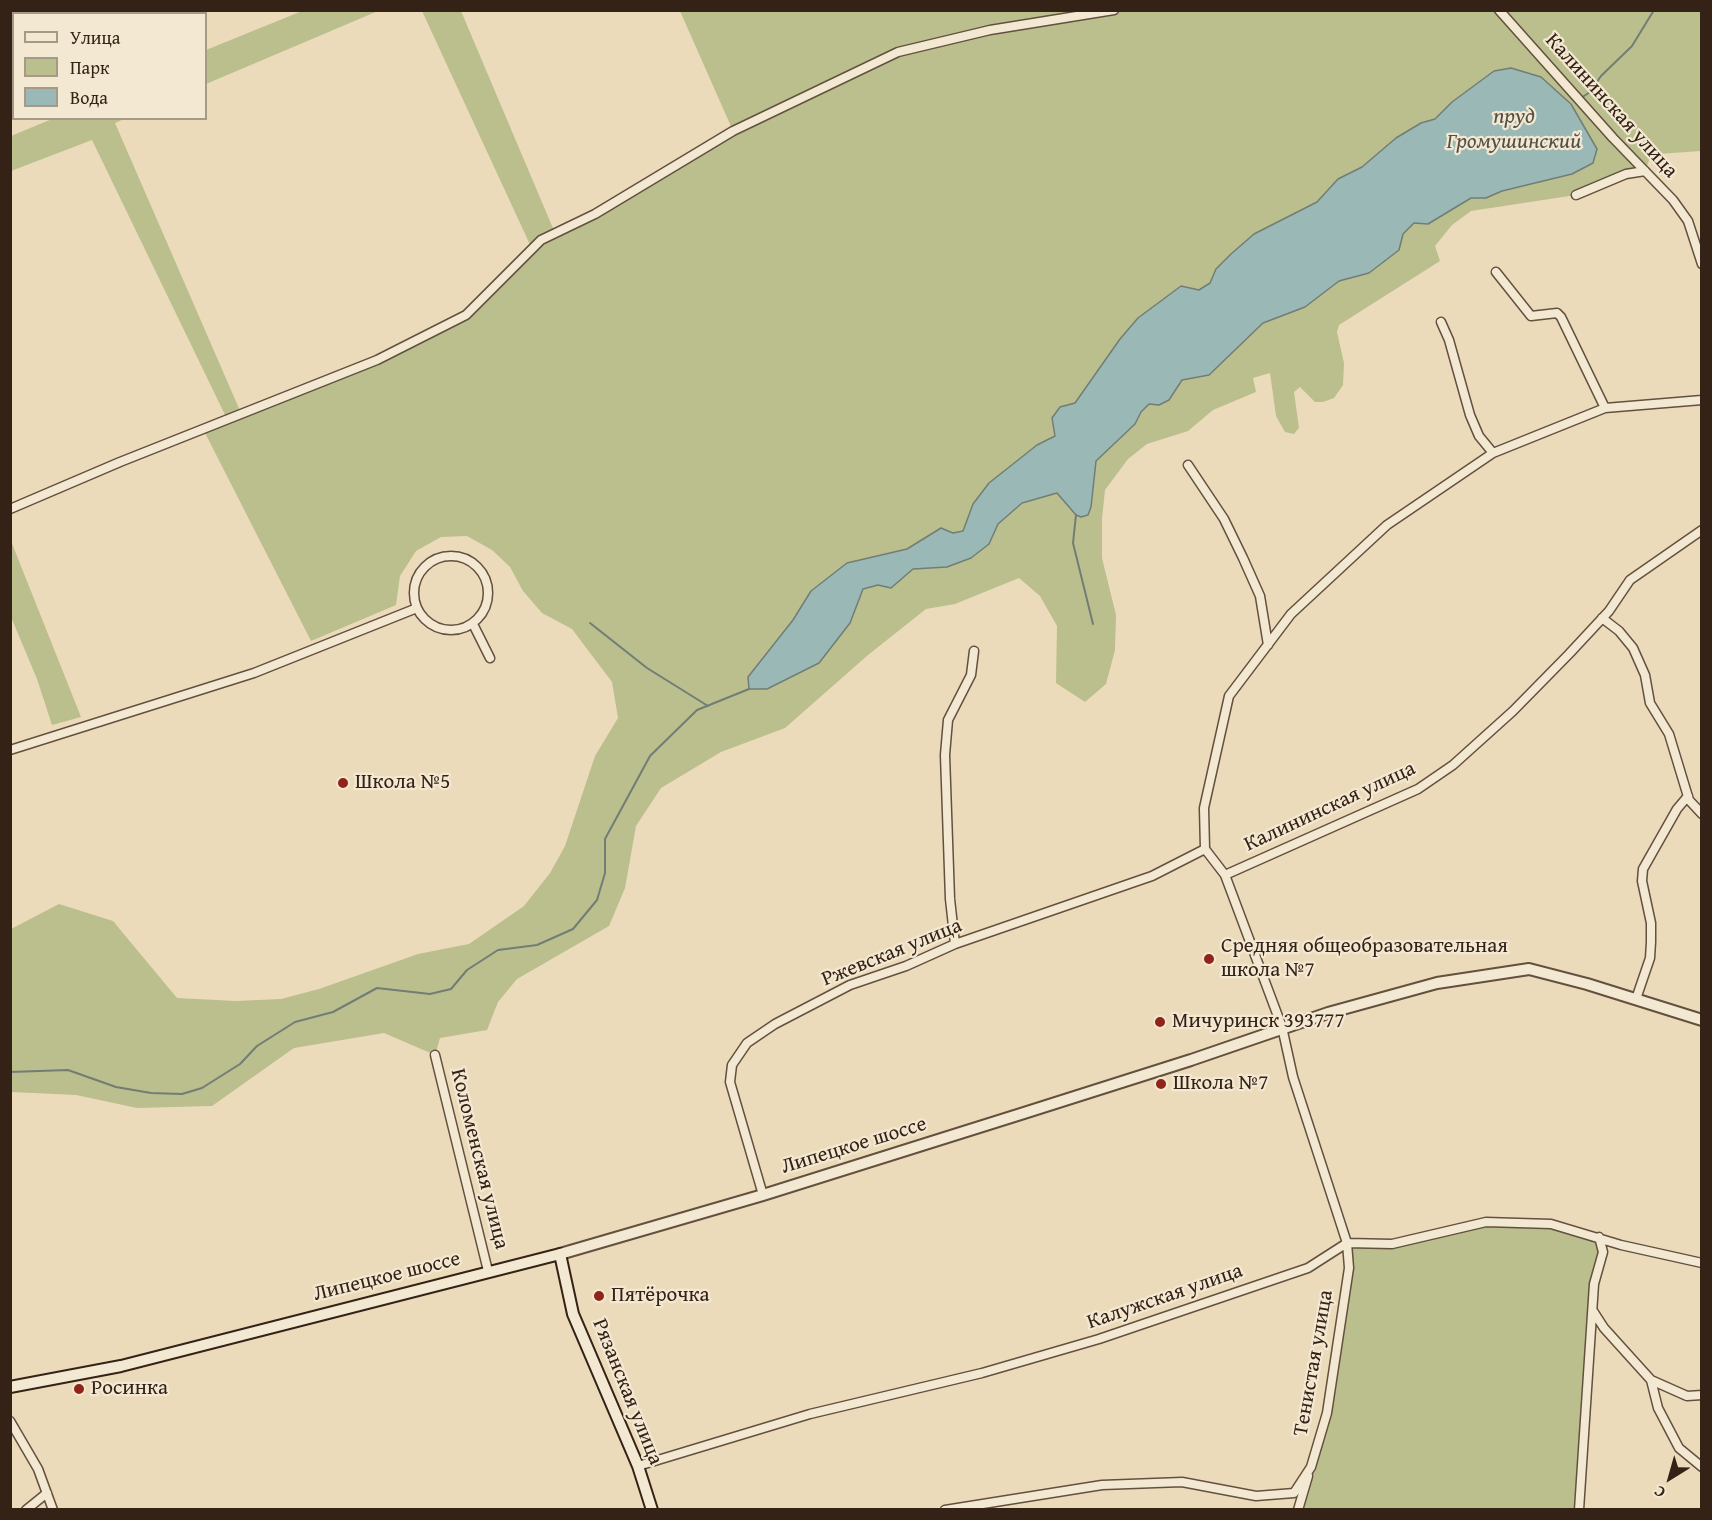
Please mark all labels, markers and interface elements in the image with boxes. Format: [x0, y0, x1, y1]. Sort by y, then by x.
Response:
legend [12, 12, 207, 120]
text: Улица [70, 24, 120, 51]
street label: Калининская улица [1539, 28, 1683, 184]
text: Парк [70, 54, 109, 81]
text: Вода [70, 84, 108, 111]
water label: пруд Громушинский [1446, 104, 1582, 156]
street label: Калининская улица [1240, 756, 1420, 858]
place label: Школа №5 [355, 770, 450, 796]
marker: Школа №5 [336, 776, 350, 790]
street label: Ржевская улица [818, 913, 966, 993]
place label: Средняя общеобразовательная школа №7 [1221, 934, 1508, 984]
marker: Средняя общеобразовательная школа №7 [1202, 952, 1216, 966]
place label: Мичуринск 393777 [1172, 1009, 1345, 1035]
marker: Мичуринск 393777 [1153, 1015, 1167, 1029]
street label: Коломенская улица [444, 1066, 514, 1252]
place label: Школа №7 [1173, 1071, 1268, 1097]
marker: Школа №7 [1154, 1077, 1168, 1091]
street label: Липецкое шоссе [778, 1112, 930, 1180]
street label: Липецкое шоссе [311, 1247, 463, 1307]
street label: Калужская улица [1084, 1259, 1246, 1335]
place label: Пятёрочка [611, 1283, 709, 1309]
street label: Тенистая улица [1289, 1288, 1339, 1438]
marker: Пятёрочка [592, 1289, 606, 1303]
street label: Рязанская улица [586, 1315, 668, 1469]
place label: Росинка [91, 1376, 168, 1402]
marker: Росинка [72, 1382, 86, 1396]
north arrow [1640, 1448, 1700, 1508]
text: С [1648, 1480, 1670, 1505]

